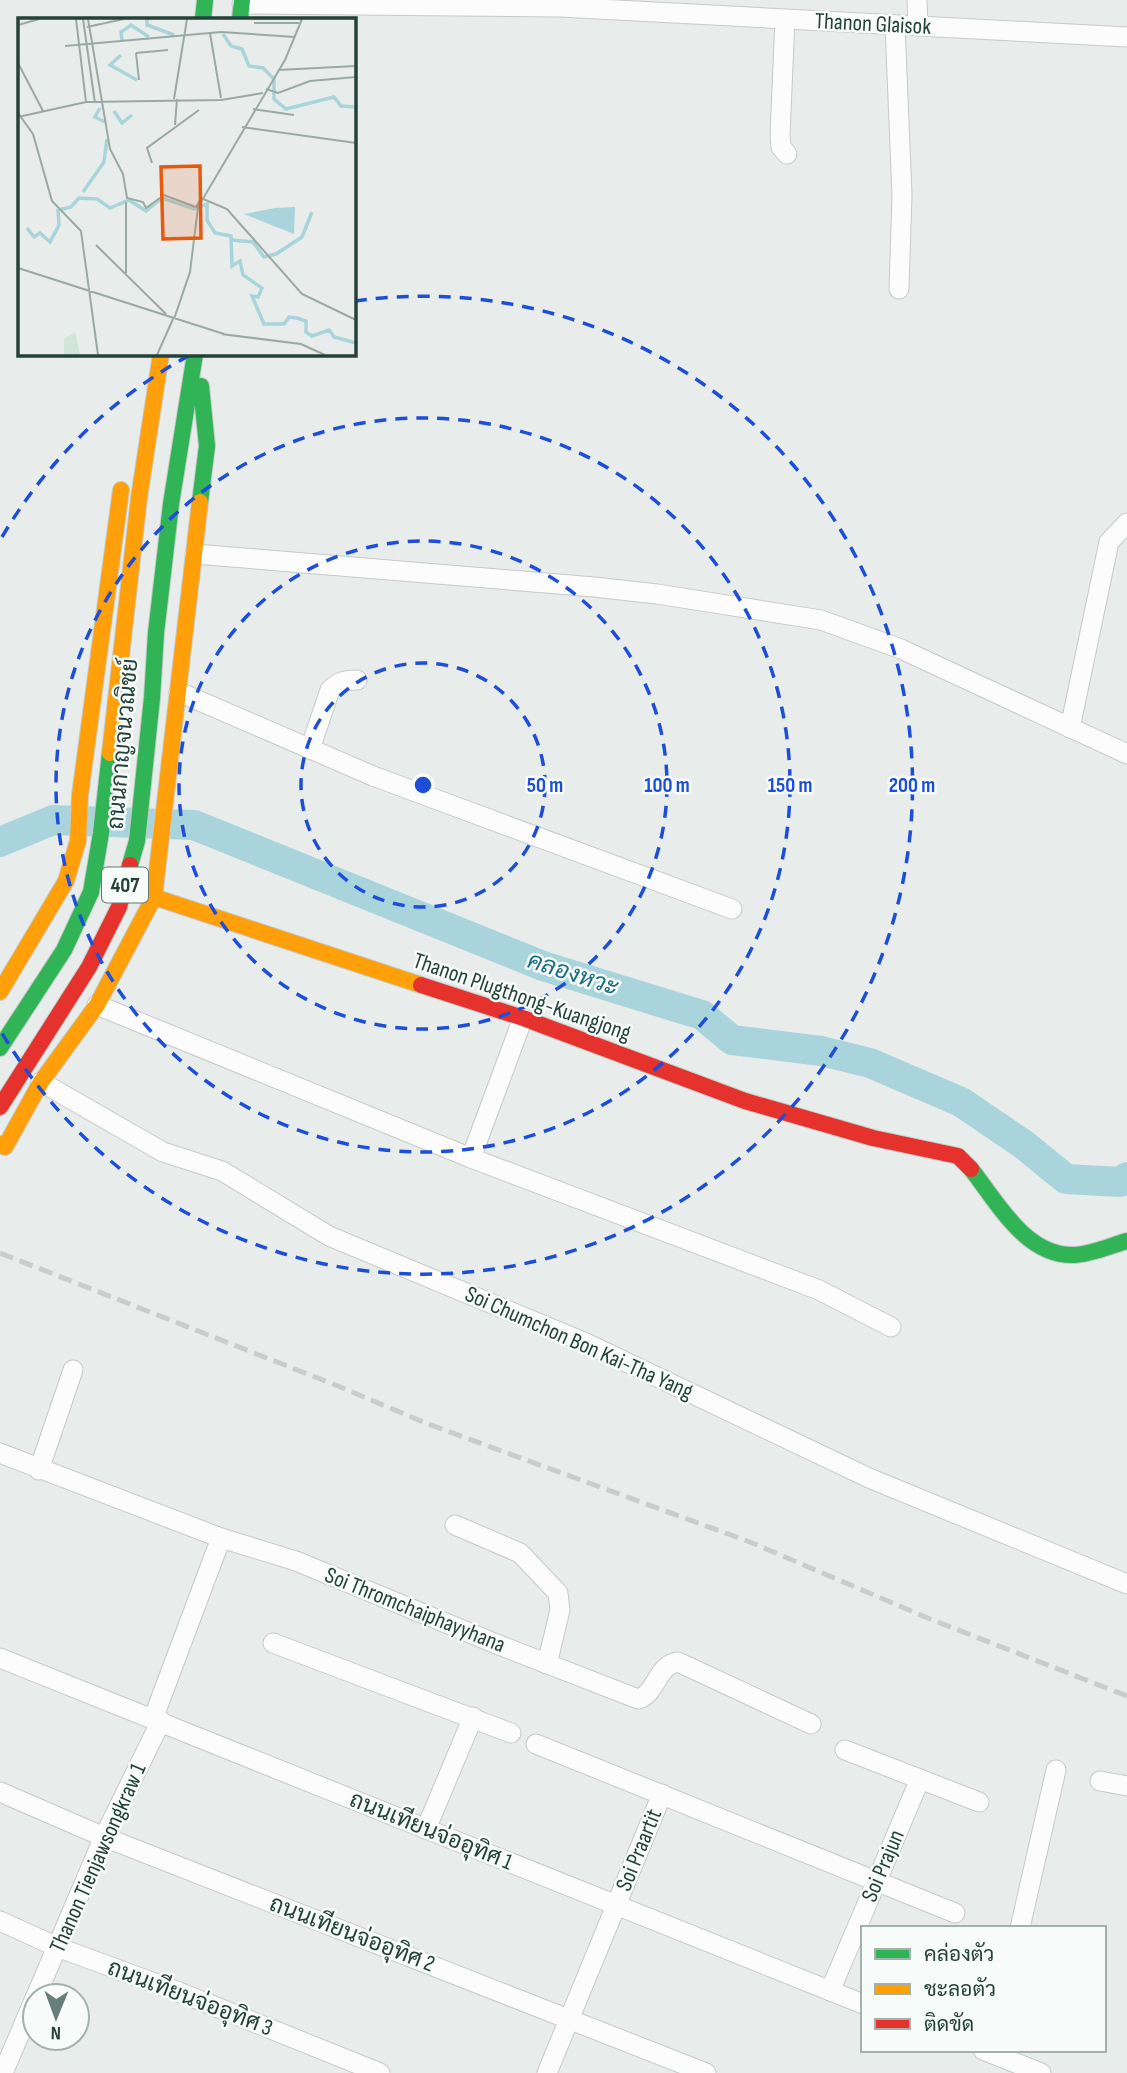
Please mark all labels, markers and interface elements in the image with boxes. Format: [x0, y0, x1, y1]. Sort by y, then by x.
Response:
street label: Thanon Glaisok [814, 7, 932, 41]
inset map [18, 18, 355, 355]
street label: ถนนกาญจนวณิชย์ [99, 657, 144, 831]
centre of rings [411, 773, 435, 797]
text: 50 m [527, 773, 563, 798]
text: 100 m [644, 773, 690, 798]
text: 150 m [768, 773, 812, 798]
text: 200 m [889, 773, 935, 798]
road number: 407 [102, 868, 148, 903]
water label: คลองหวะ [524, 946, 622, 1002]
street label: Thanon Plugthong-Kuangjong [409, 947, 635, 1047]
street label: Soi Chumchon Bon Kai-Tha Yang [461, 1280, 697, 1406]
street label: Soi Thromchaiphayyhana [321, 1561, 509, 1659]
street label: Thanon Tienjawsongkraw 1 [44, 1759, 152, 1957]
street label: ถนนเทียนจ่ออุทิศ 1 [345, 1784, 517, 1877]
street label: Soi Praartit [610, 1805, 668, 1895]
street label: Soi Prajun [855, 1826, 911, 1906]
street label: ถนนเทียนจ่ออุทิศ 2 [265, 1888, 439, 1979]
legend [861, 1926, 1106, 2052]
text: คล่องตัว [924, 1942, 994, 1967]
street label: ถนนเทียนจ่ออุทิศ 3 [103, 1952, 277, 2043]
text: ชะลอตัว [924, 1977, 996, 2002]
north arrow [21, 1982, 91, 2052]
text: ติดขัด [924, 2012, 974, 2037]
text: N [50, 2021, 61, 2044]

